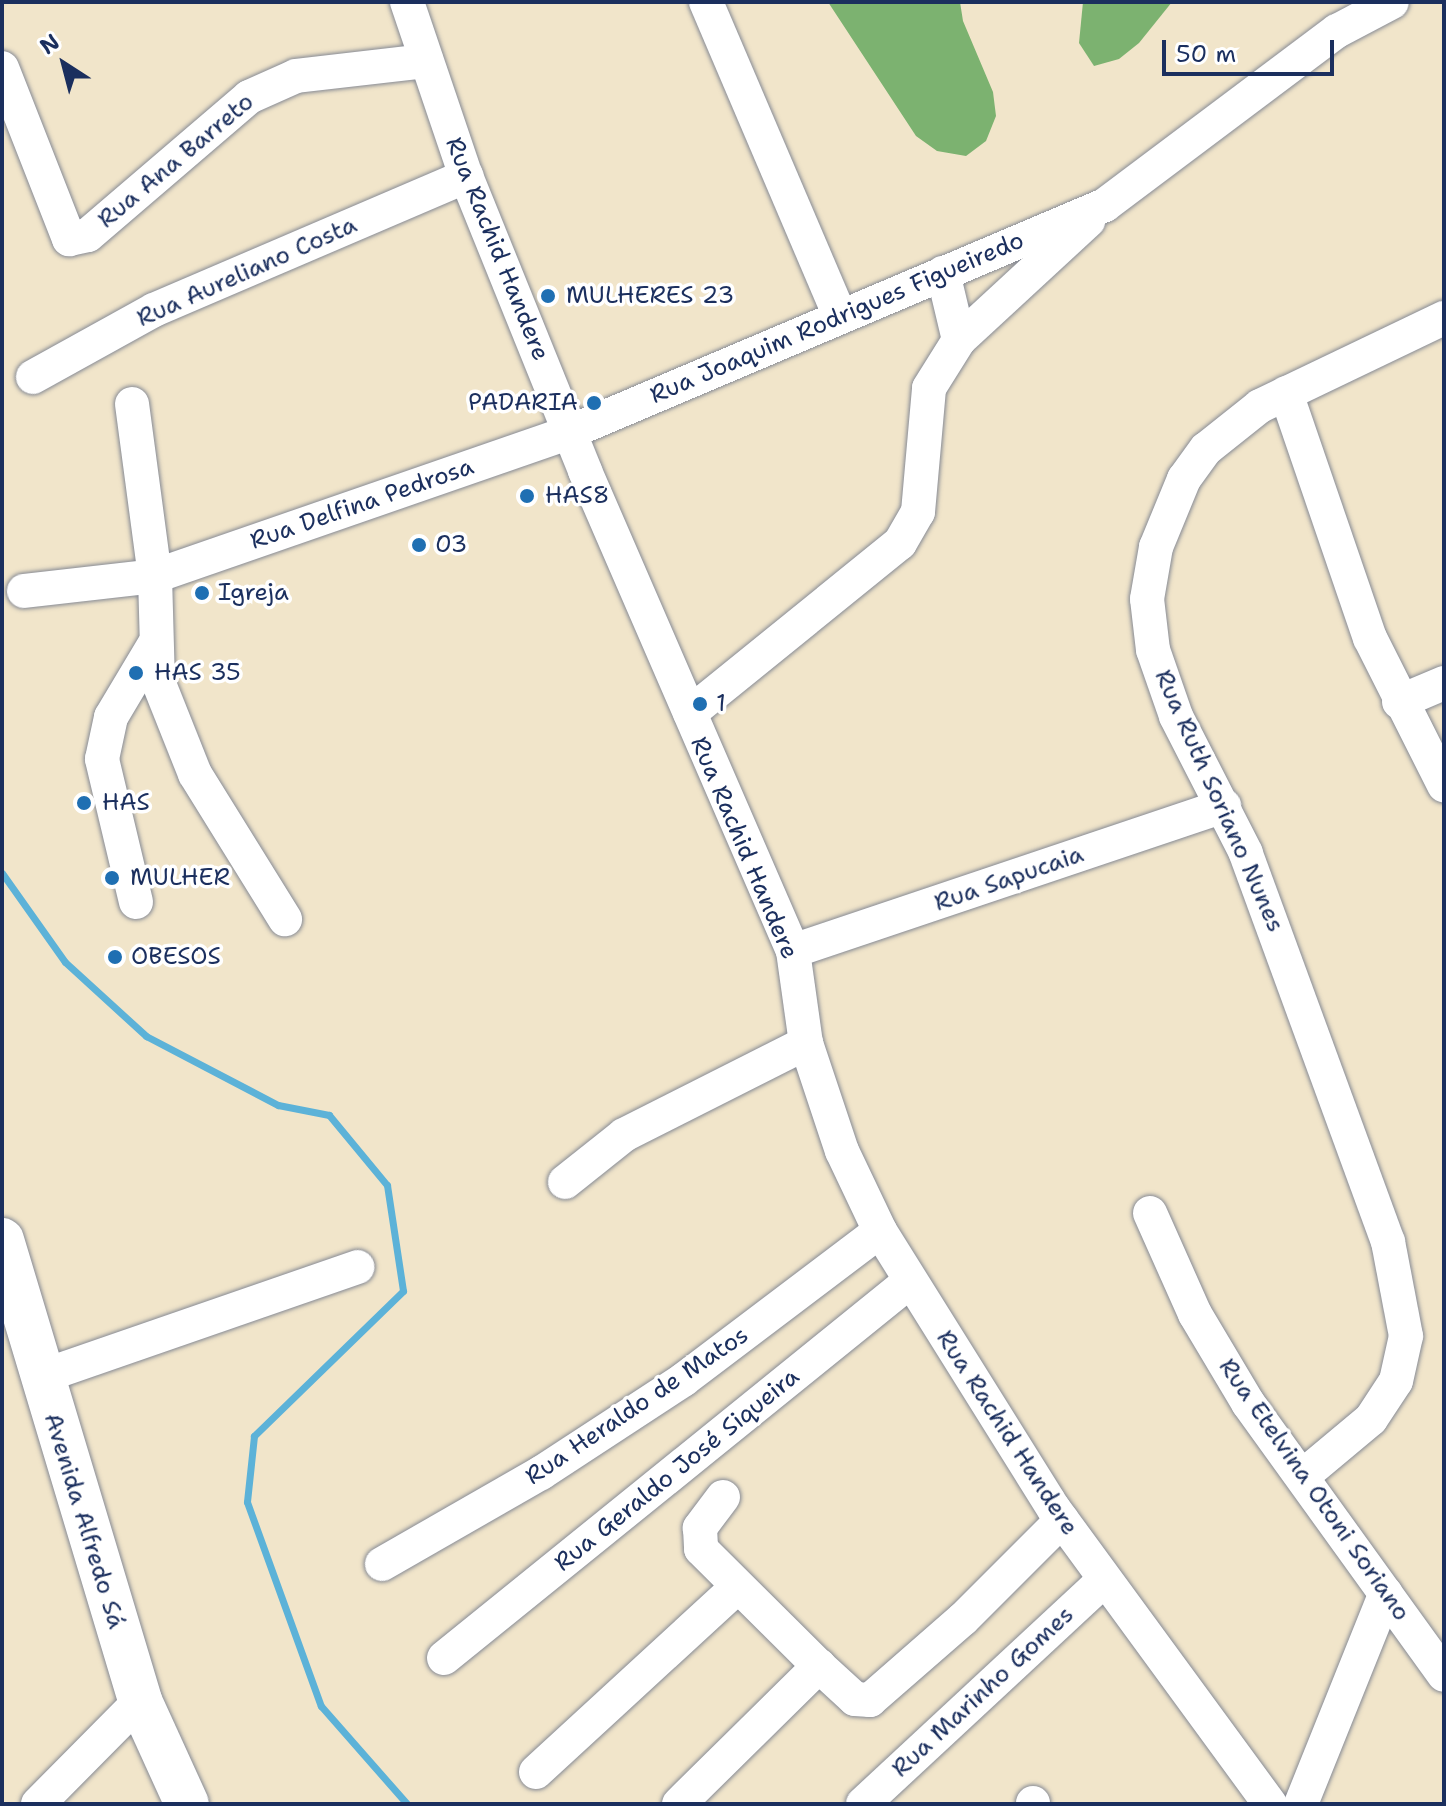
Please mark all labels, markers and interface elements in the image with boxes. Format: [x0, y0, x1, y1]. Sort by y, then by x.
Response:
north arrow [24, 24, 104, 104]
scale bar [1166, 24, 1338, 74]
text: N [34, 27, 65, 61]
text: 50 m [1176, 38, 1236, 70]
street label: Rua Ana Barreto [92, 87, 260, 235]
street label: Rua Rachid Handere [439, 133, 555, 365]
street label: Rua Aureliano Costa [133, 211, 361, 333]
street label: Rua Joaquim Rodrigues Figueiredo [646, 226, 1028, 410]
place label: MULHERES 23 [566, 282, 734, 310]
marker: MULHERES 23 [537, 285, 559, 307]
place label: PADARIA [468, 389, 578, 417]
marker: PADARIA [585, 394, 603, 412]
street label: Rua Delfina Pedrosa [247, 452, 477, 556]
place label: HAS8 [545, 482, 610, 510]
marker: HAS8 [516, 485, 538, 507]
place label: 03 [435, 531, 467, 559]
marker: 03 [410, 536, 428, 554]
place label: Igreja [218, 579, 289, 607]
marker: Igreja [193, 584, 211, 602]
place label: HAS 35 [154, 659, 241, 687]
marker: HAS 35 [125, 662, 147, 684]
street label: Rua Ruth Soriano Nunes [1148, 666, 1290, 936]
place label: 1 [716, 690, 726, 718]
marker: 1 [691, 695, 709, 713]
street label: Rua Rachid Handere [684, 733, 804, 963]
place label: HAS [102, 789, 150, 817]
marker: HAS [73, 792, 95, 814]
street label: Rua Sapucaia [931, 840, 1087, 918]
place label: MULHER [130, 864, 230, 892]
marker: MULHER [101, 867, 123, 889]
place label: OBESOS [131, 943, 221, 971]
marker: OBESOS [106, 948, 124, 966]
street label: Rua Heraldo de Matos [520, 1321, 754, 1491]
street label: Rua Rachid Handere [930, 1325, 1084, 1541]
street label: Rua Etelvina Otoni Soriano [1212, 1353, 1416, 1627]
street label: Rua Geraldo José Siqueira [549, 1362, 805, 1578]
street label: Avenida Alfredo Sá [37, 1410, 131, 1632]
street label: Rua Marinho Gomes [886, 1600, 1080, 1784]

